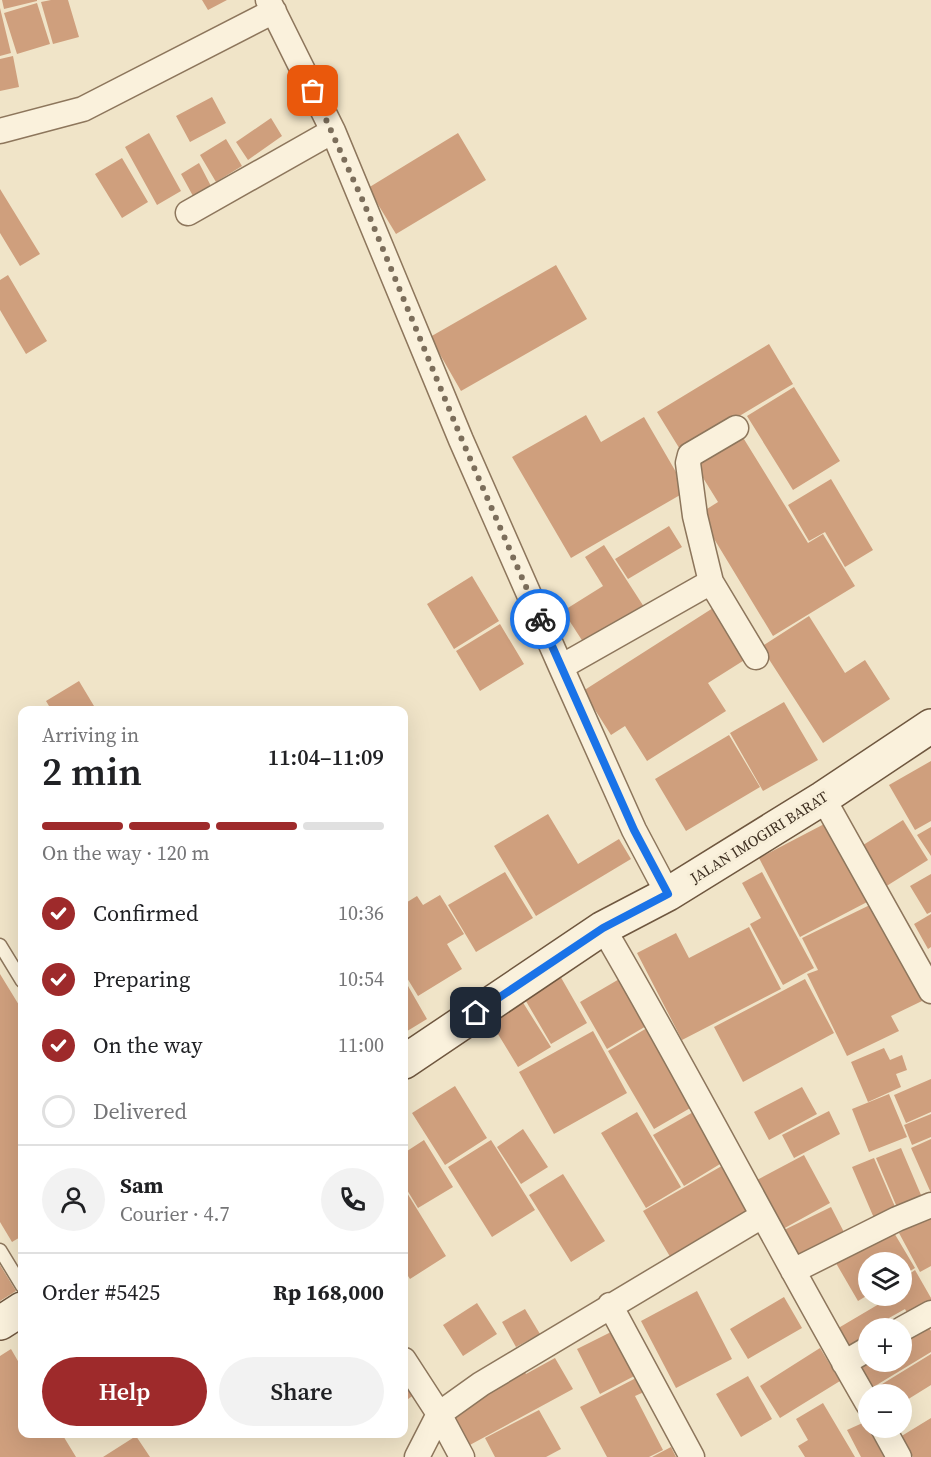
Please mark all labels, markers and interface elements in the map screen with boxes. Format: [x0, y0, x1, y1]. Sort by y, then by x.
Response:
pin [287, 65, 338, 116]
icon: bag [296, 74, 329, 107]
courier [510, 589, 570, 649]
icon: bike [524, 603, 557, 636]
text: Arriving in [42, 721, 139, 749]
text: 11:04–11:09 [268, 742, 384, 772]
text: 2 min [42, 745, 142, 798]
street label: JALAN IMOGIRI BARAT [685, 786, 832, 889]
text: On the way · 120 m [42, 839, 209, 867]
icon: check [42, 897, 75, 930]
text: Confirmed [93, 898, 198, 928]
text: 10:36 [338, 899, 384, 927]
icon: check [42, 963, 75, 996]
text: Preparing [93, 964, 190, 994]
text: 10:54 [338, 965, 384, 993]
pin [450, 987, 501, 1038]
icon: home [459, 996, 492, 1029]
icon: check [42, 1029, 75, 1062]
text: On the way [93, 1030, 202, 1060]
text: 11:00 [338, 1031, 384, 1059]
text: Delivered [93, 1096, 187, 1126]
button: person [42, 1168, 105, 1231]
button: phone [321, 1168, 384, 1231]
text: Sam [120, 1170, 164, 1200]
text: Courier · 4.7 [120, 1200, 229, 1228]
map controls [858, 1252, 912, 1438]
button: layers [858, 1252, 912, 1306]
text: Order #5425 [42, 1277, 160, 1307]
text: Rp 168,000 [273, 1277, 384, 1307]
button: + [858, 1318, 912, 1372]
button: Help [42, 1357, 207, 1426]
button: Share [219, 1357, 384, 1426]
button: − [858, 1384, 912, 1438]

